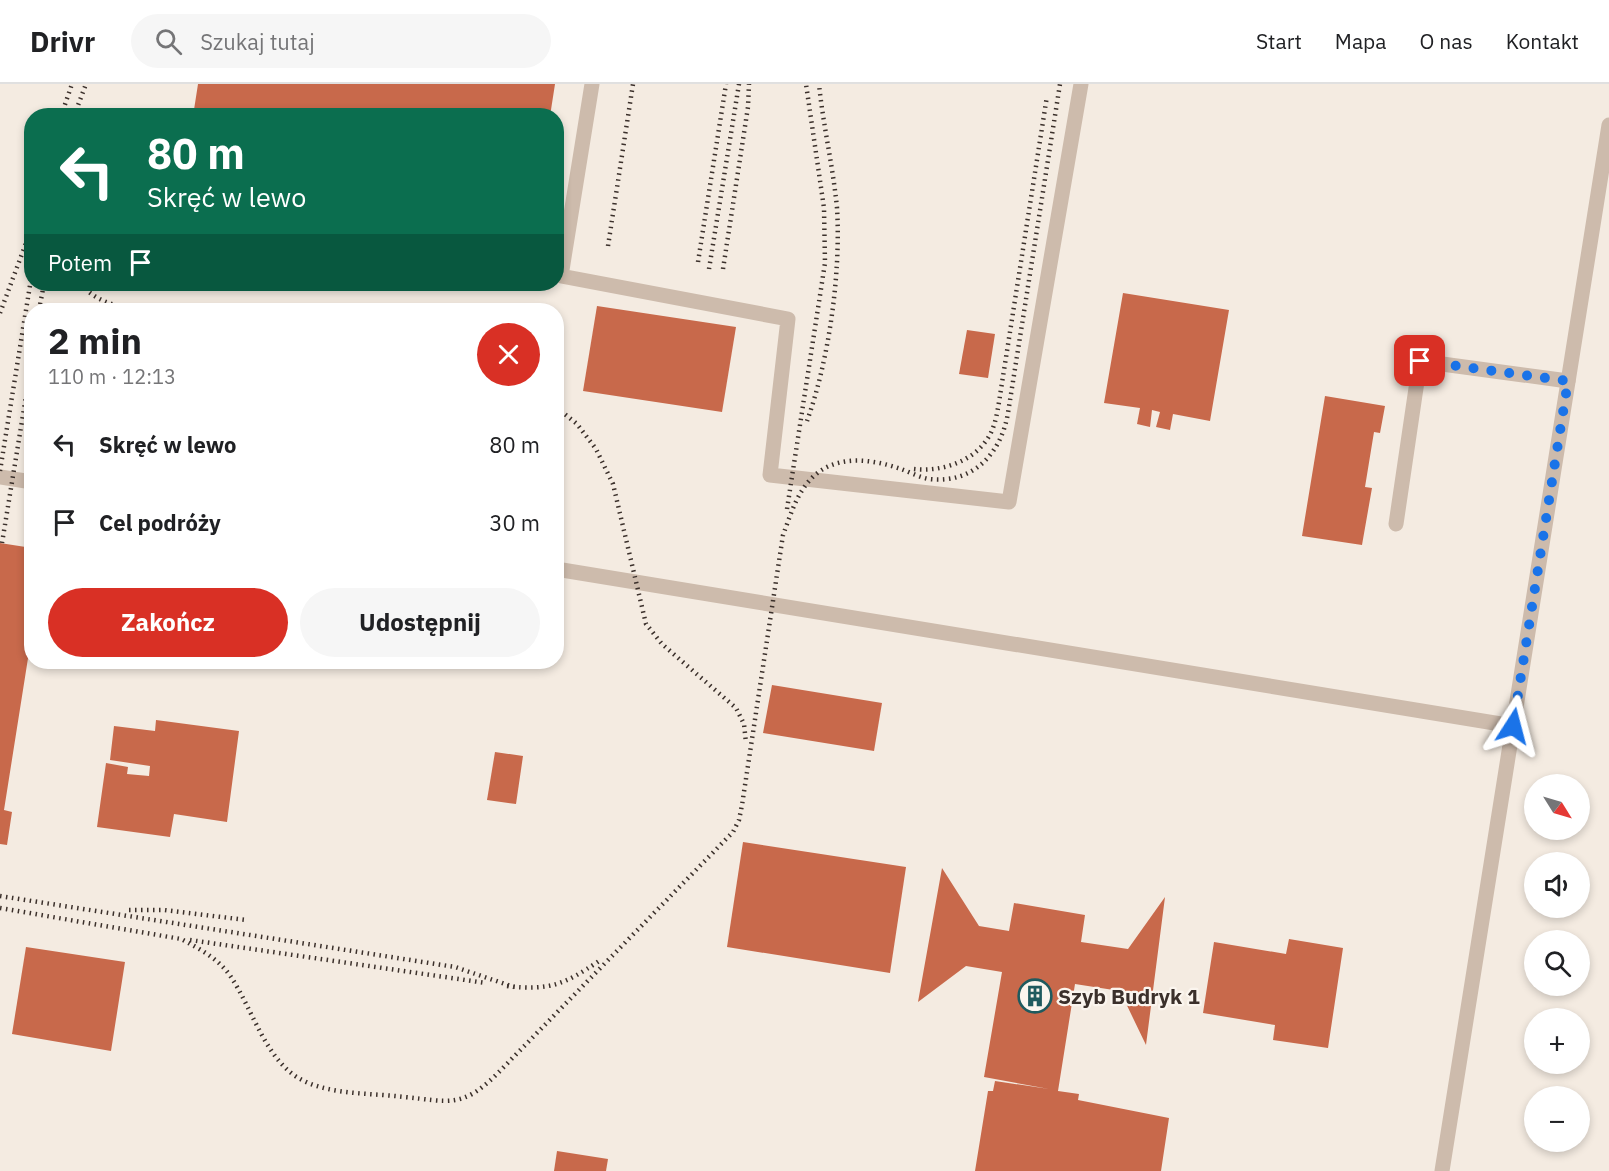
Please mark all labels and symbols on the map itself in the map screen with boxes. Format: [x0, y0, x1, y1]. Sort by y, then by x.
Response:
pin [1394, 335, 1445, 386]
position arrow [1481, 694, 1545, 758]
north arrow [1524, 774, 1590, 840]
building icon: Szyb Budryk 1 [1017, 978, 1053, 1014]
place label: Szyb Budryk 1 [1058, 982, 1200, 1010]

